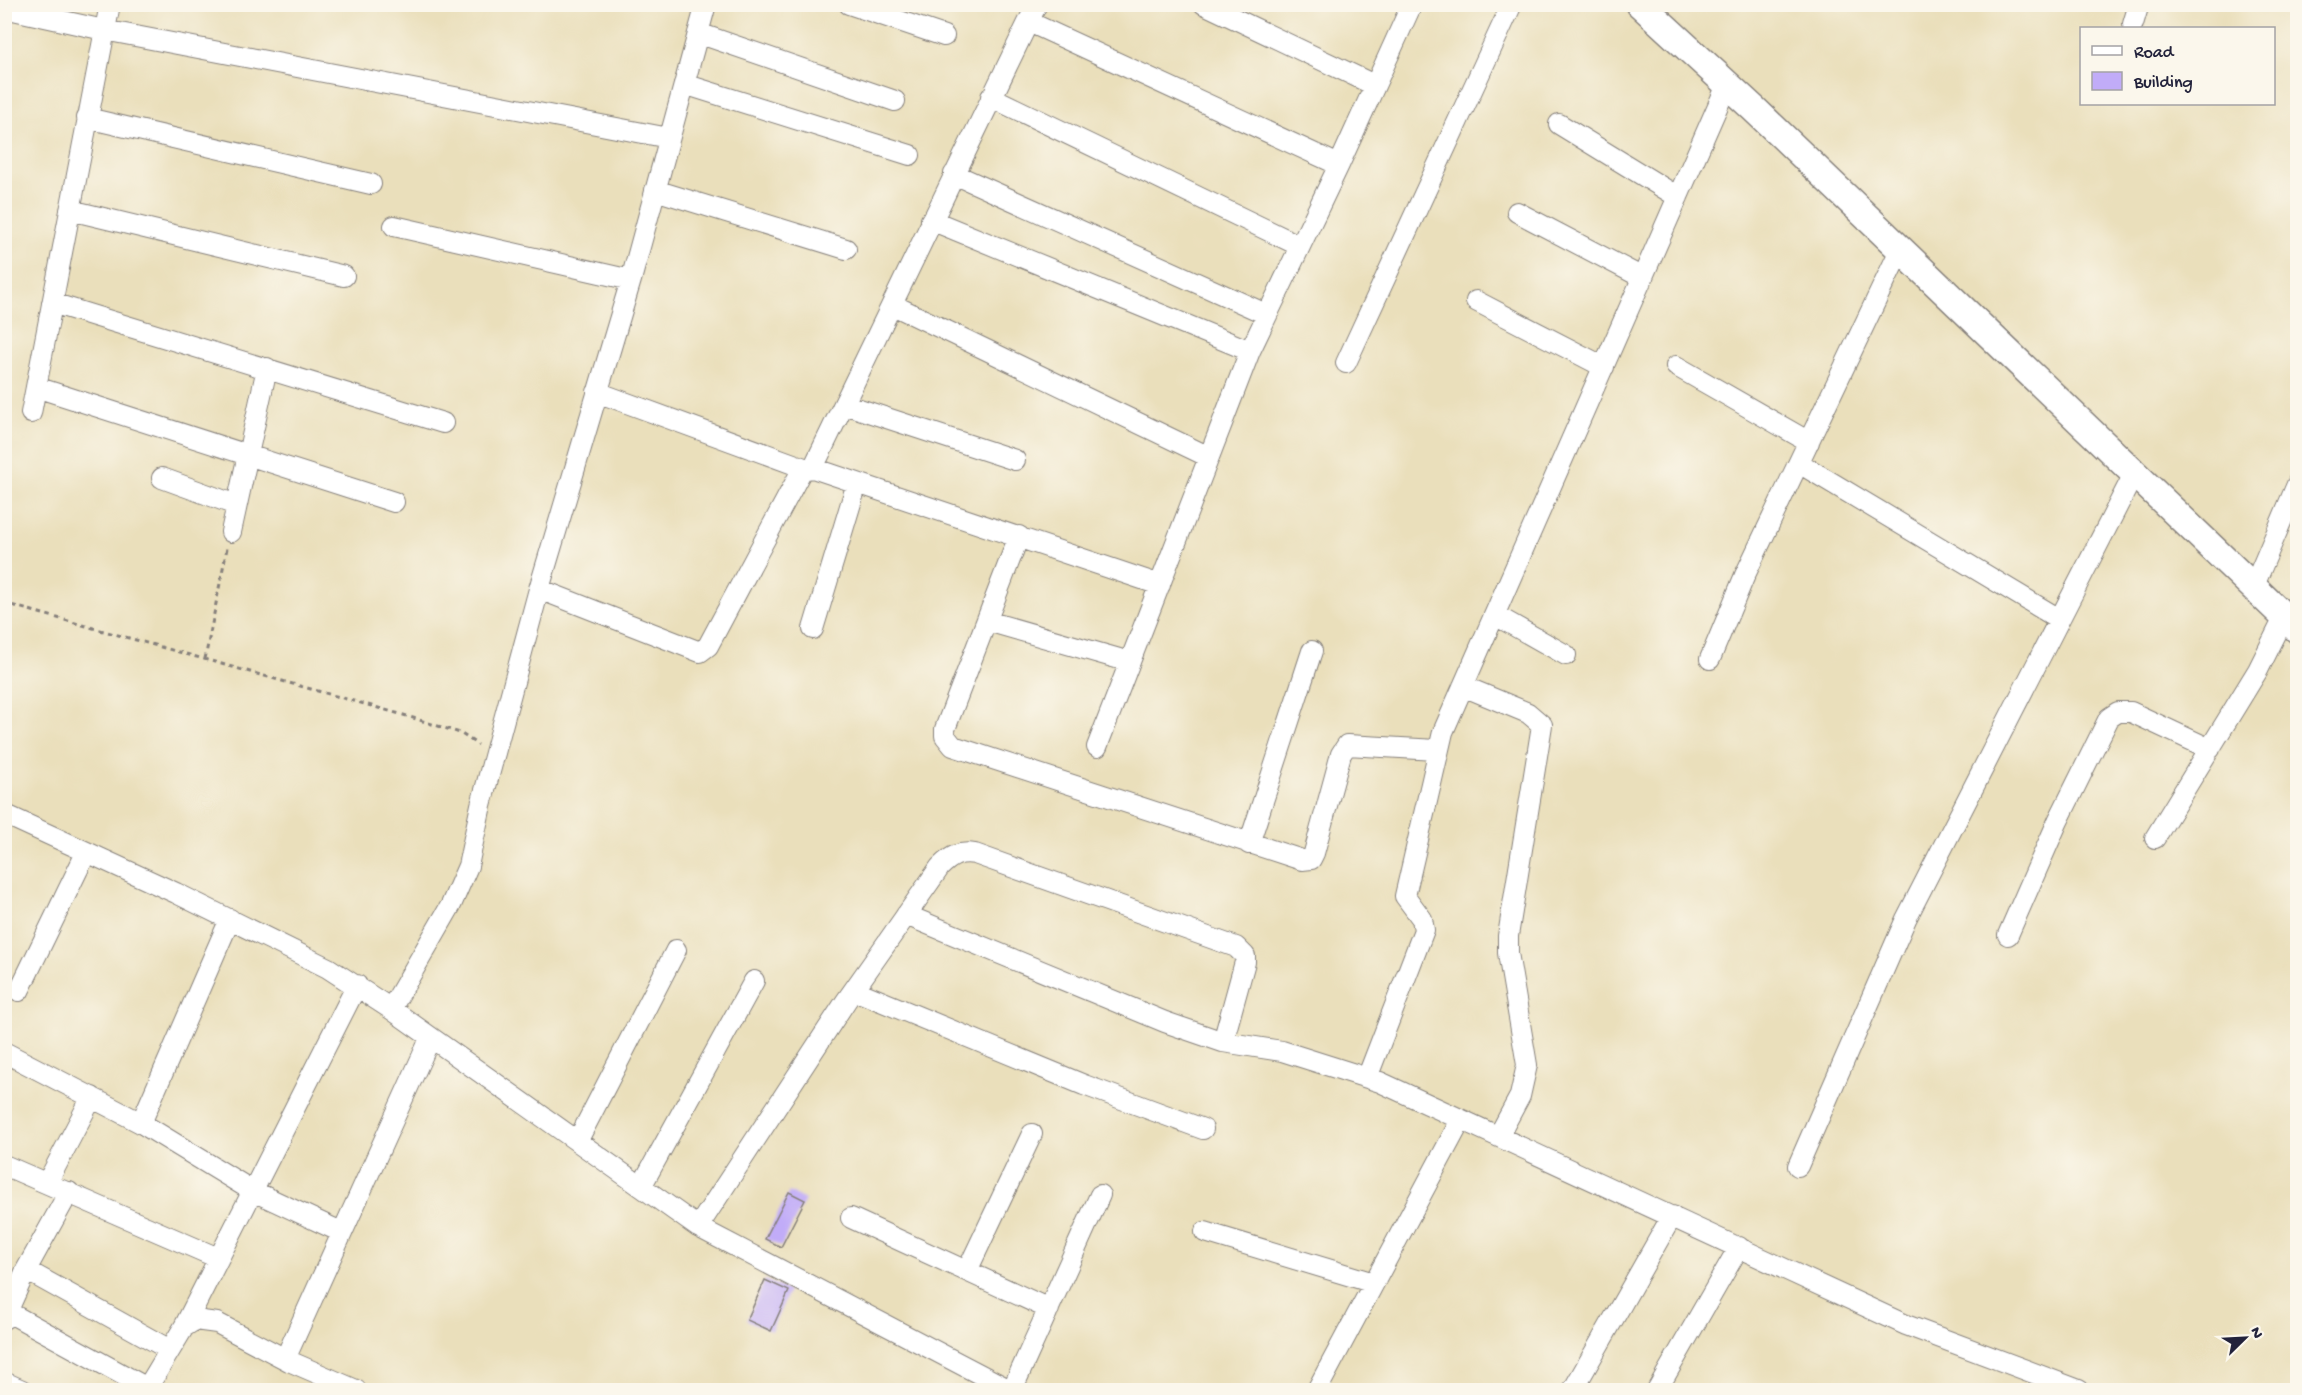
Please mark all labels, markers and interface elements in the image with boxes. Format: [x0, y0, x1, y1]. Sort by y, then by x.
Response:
legend [2080, 27, 2275, 105]
text: Road [2134, 43, 2175, 64]
text: Building [2133, 73, 2193, 94]
north arrow [2215, 1308, 2275, 1368]
text: N [2245, 1325, 2267, 1342]

